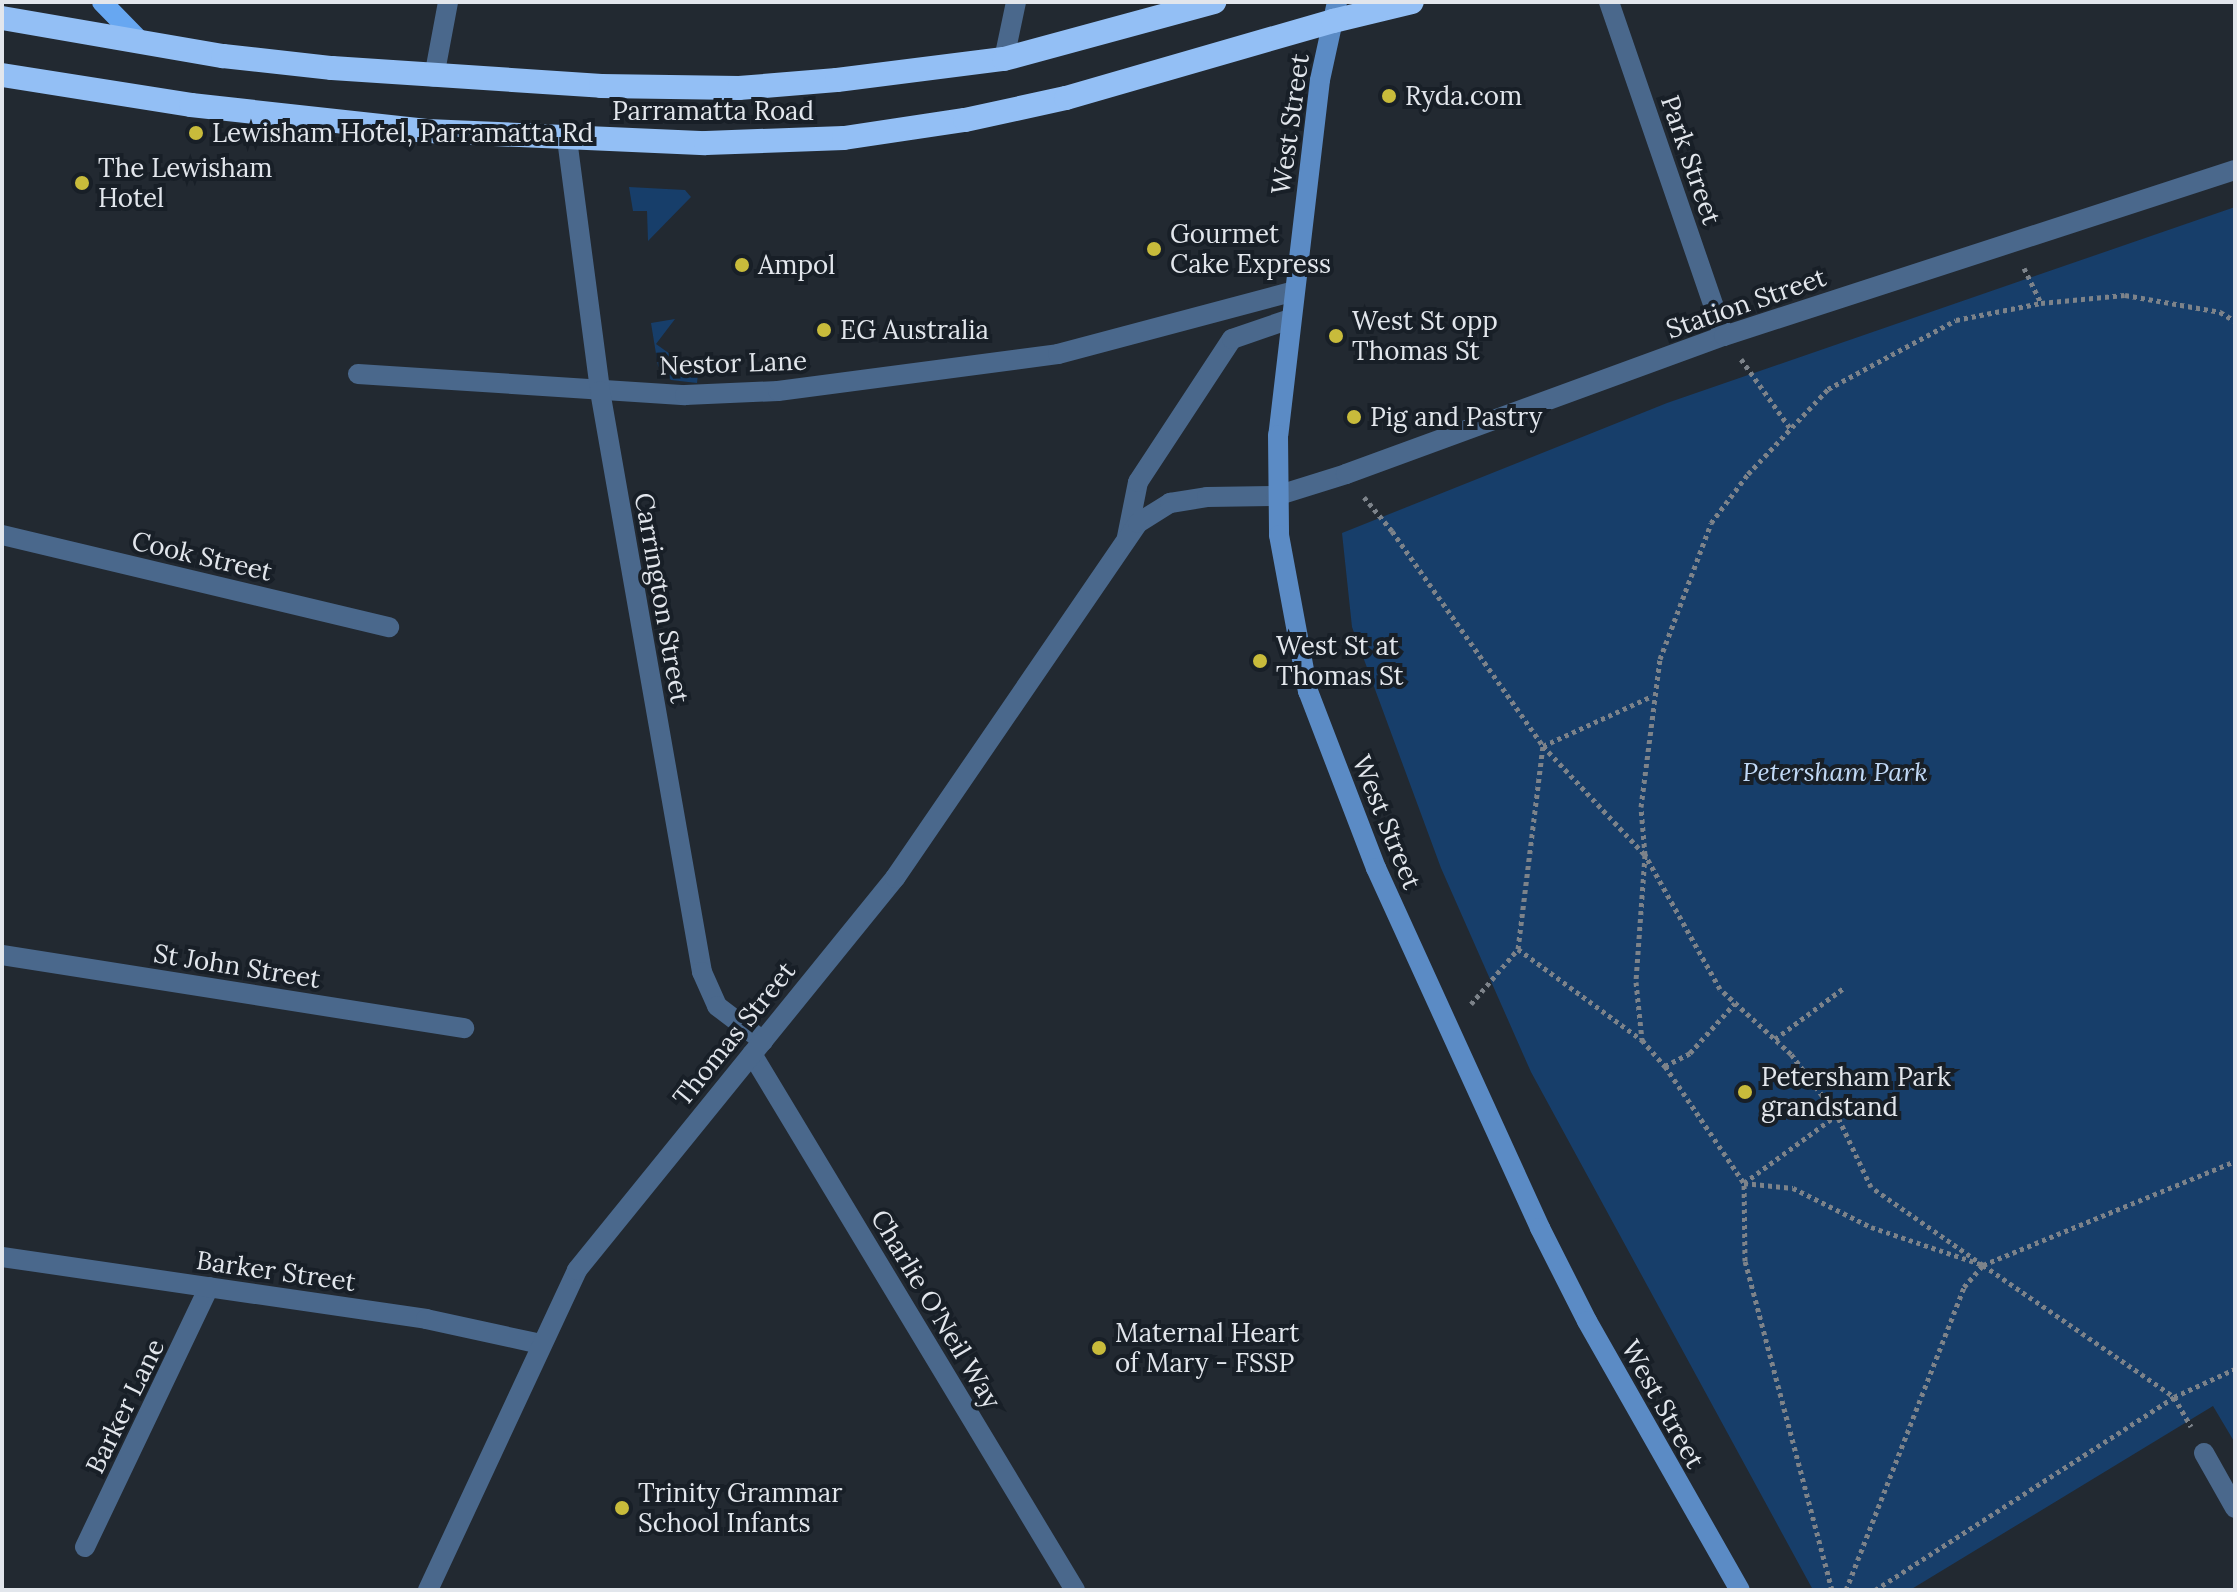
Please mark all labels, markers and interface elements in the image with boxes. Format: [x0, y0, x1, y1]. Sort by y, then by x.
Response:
street label: West Street [1265, 52, 1315, 196]
place label: Ryda.com [1405, 80, 1522, 112]
marker: Ryda.com [1380, 87, 1398, 105]
street label: Park Street [1654, 91, 1728, 229]
street label: Parramatta Road [612, 95, 814, 127]
place label: Lewisham Hotel, Parramatta Rd [212, 117, 593, 149]
marker: Lewisham Hotel, Parramatta Rd [187, 124, 205, 142]
place label: The Lewisham Hotel [98, 152, 273, 214]
marker: The Lewisham Hotel [73, 174, 91, 192]
place label: Gourmet Cake Express [1170, 218, 1331, 280]
marker: Gourmet Cake Express [1145, 240, 1163, 258]
place label: Ampol [758, 249, 835, 281]
marker: Ampol [733, 256, 751, 274]
street label: Station Street [1662, 261, 1830, 345]
place label: West St opp Thomas St [1352, 305, 1498, 366]
place label: EG Australia [840, 314, 989, 346]
marker: EG Australia [815, 321, 833, 339]
marker: West St opp Thomas St [1327, 327, 1345, 345]
street label: Nestor Lane [659, 345, 807, 381]
place label: Pig and Pastry [1370, 401, 1542, 433]
marker: Pig and Pastry [1345, 408, 1363, 426]
street label: Carrington Street [628, 490, 696, 706]
street label: Cook Street [129, 525, 275, 587]
place label: West St at Thomas St [1276, 630, 1404, 692]
marker: West St at Thomas St [1251, 652, 1269, 670]
street label: West Street [1346, 751, 1428, 893]
park label: Petersham Park [1742, 756, 1928, 788]
street label: St John Street [151, 937, 323, 995]
street label: Thomas Street [666, 956, 802, 1112]
place label: Petersham Park grandstand [1761, 1061, 1951, 1122]
marker: Petersham Park grandstand [1736, 1083, 1754, 1101]
street label: Charlie O'Neil Way [864, 1204, 1008, 1414]
street label: Barker Street [194, 1244, 358, 1298]
place label: Maternal Heart of Mary - FSSP [1115, 1317, 1299, 1378]
street label: Barker Lane [79, 1334, 171, 1478]
street label: West Street [1615, 1335, 1711, 1473]
marker: Maternal Heart of Mary - FSSP [1090, 1339, 1108, 1357]
place label: Trinity Grammar School Infants [638, 1477, 842, 1538]
marker: Trinity Grammar School Infants [613, 1499, 631, 1517]

